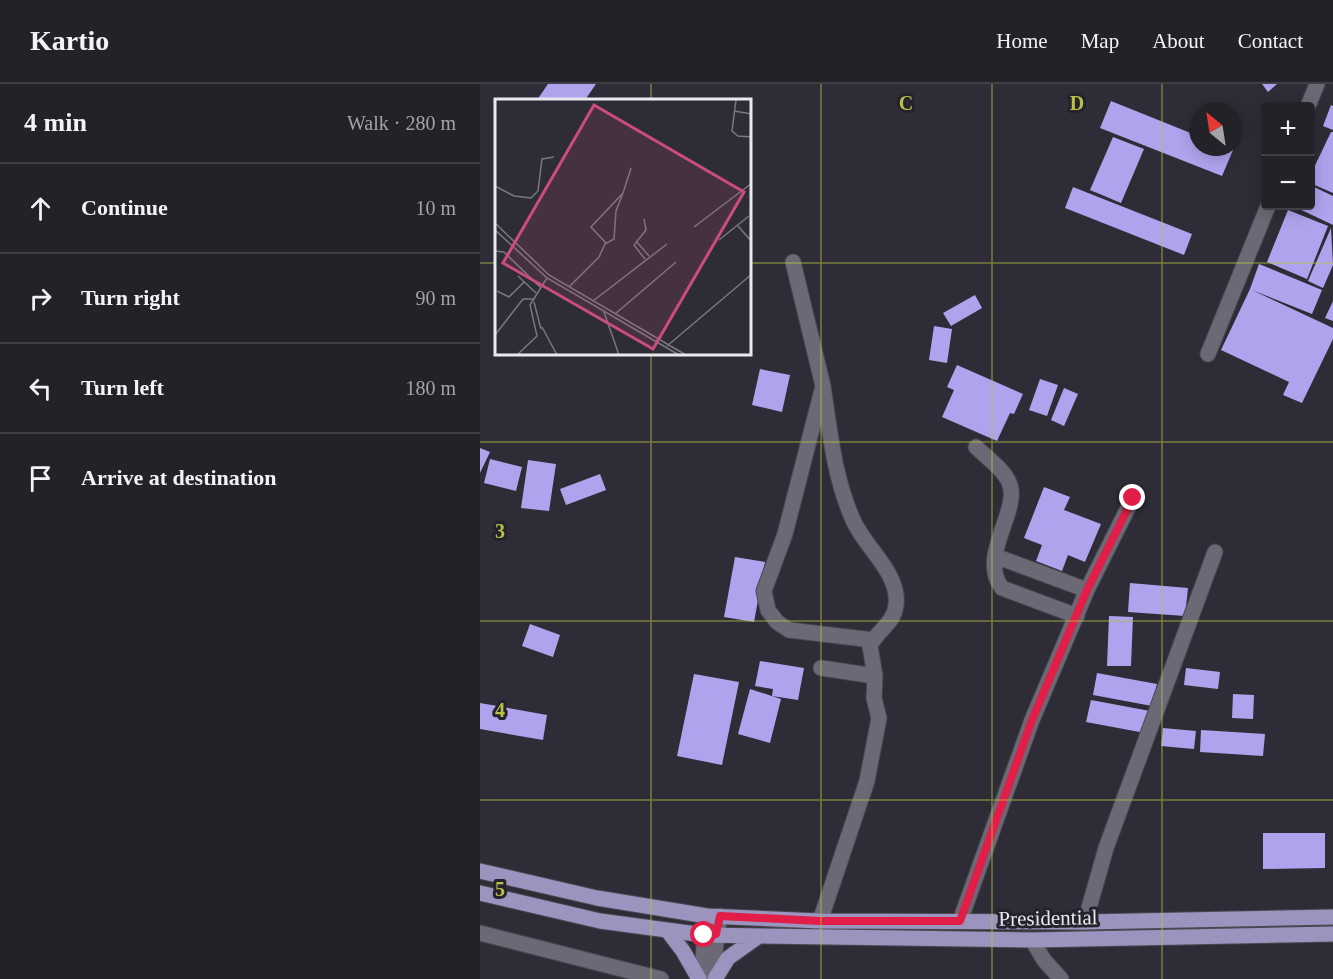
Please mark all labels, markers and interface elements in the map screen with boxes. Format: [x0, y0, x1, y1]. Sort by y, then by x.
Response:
text: Kartio [30, 25, 109, 56]
text: Home [996, 29, 1048, 53]
text: Map [1081, 29, 1119, 53]
text: About [1152, 29, 1205, 53]
text: Contact [1238, 29, 1303, 53]
text: C [899, 92, 913, 114]
text: D [1070, 92, 1084, 114]
inset map [495, 99, 752, 356]
north arrow [1189, 102, 1243, 156]
map controls [1261, 102, 1315, 210]
button: + [1261, 102, 1315, 156]
text: 4 min [24, 108, 87, 137]
text: Walk · 280 m [347, 112, 456, 134]
button: − [1261, 156, 1315, 210]
icon: ahead [24, 192, 57, 225]
text: Continue [81, 195, 168, 220]
text: 10 m [415, 197, 456, 219]
icon: right [24, 282, 57, 315]
text: Turn right [81, 285, 180, 310]
text: 90 m [415, 287, 456, 309]
icon: left [24, 372, 57, 405]
text: Turn left [81, 375, 164, 400]
text: 180 m [405, 377, 456, 399]
icon: arrive [24, 462, 57, 495]
text: Arrive at destination [81, 465, 277, 490]
route end [1119, 484, 1145, 510]
text: 3 [495, 520, 505, 542]
text: 4 [495, 699, 505, 721]
text: 5 [495, 878, 505, 900]
street label: Presidential [998, 905, 1098, 931]
route start [690, 921, 716, 947]

